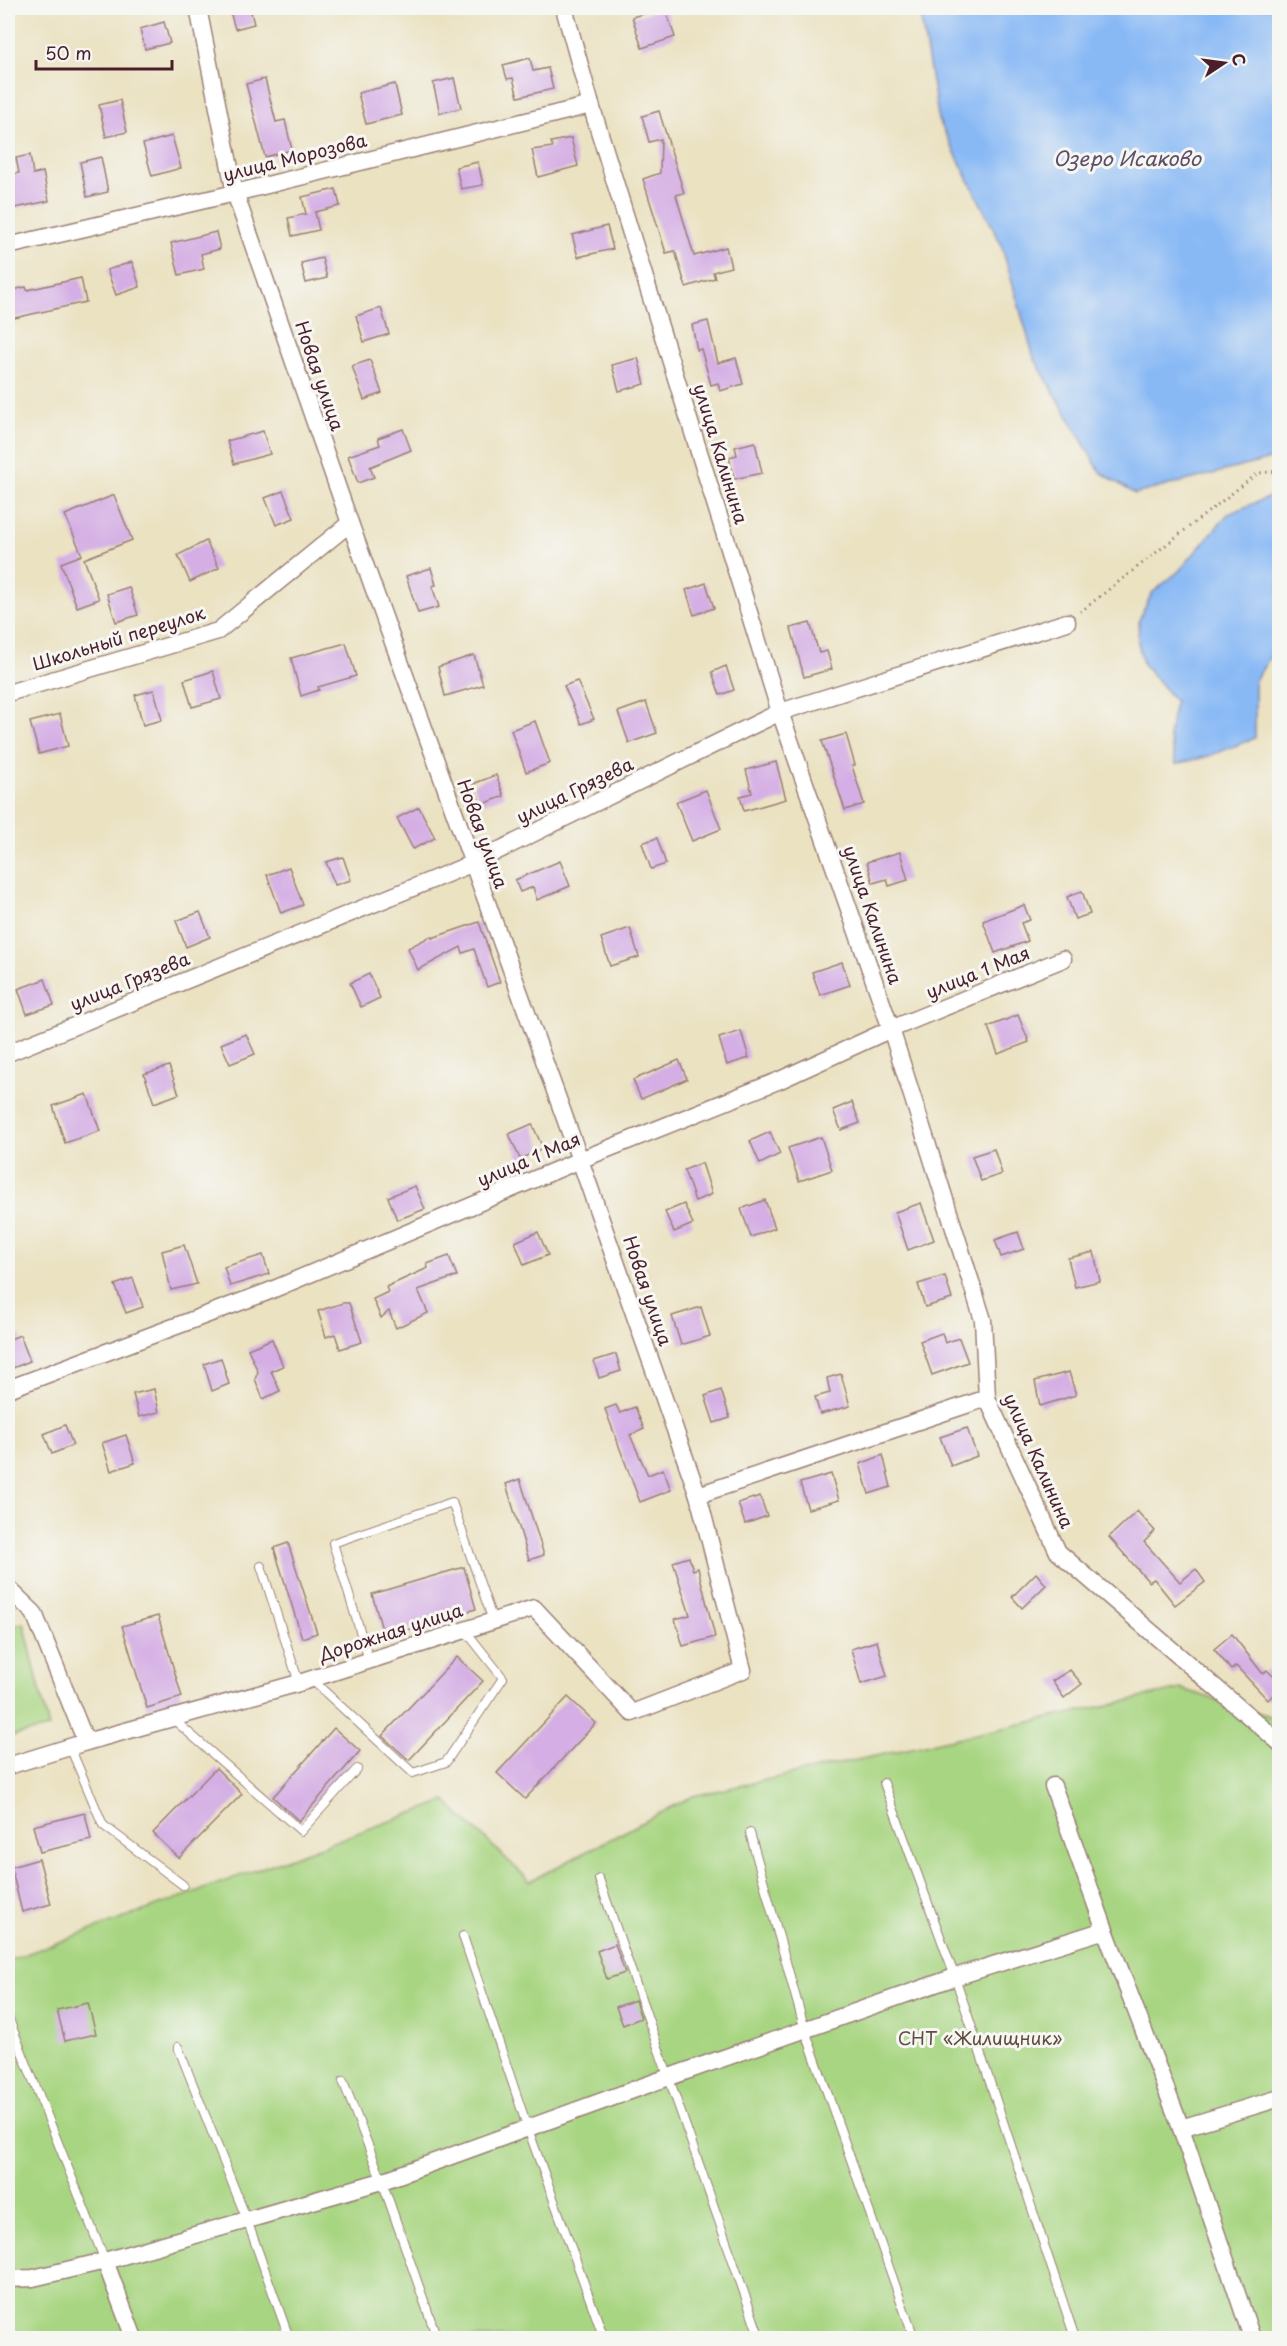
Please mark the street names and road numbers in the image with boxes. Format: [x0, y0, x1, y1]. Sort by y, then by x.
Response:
street label: улица Морозова [220, 125, 370, 187]
street label: Новая улица [289, 317, 352, 435]
street label: улица Калинина [687, 380, 756, 528]
street label: Школьный переулок [29, 598, 209, 677]
street label: улица Грязева [511, 749, 638, 830]
street label: Новая улица [451, 775, 516, 893]
street label: улица Калинина [837, 841, 910, 988]
street label: улица 1 Мая [921, 939, 1033, 1005]
street label: улица Грязева [66, 944, 194, 1017]
street label: улица 1 Мая [473, 1125, 584, 1193]
street label: Новая улица [617, 1232, 680, 1350]
street label: улица Калинина [997, 1388, 1082, 1533]
street label: Дорожная улица [314, 1595, 467, 1668]

